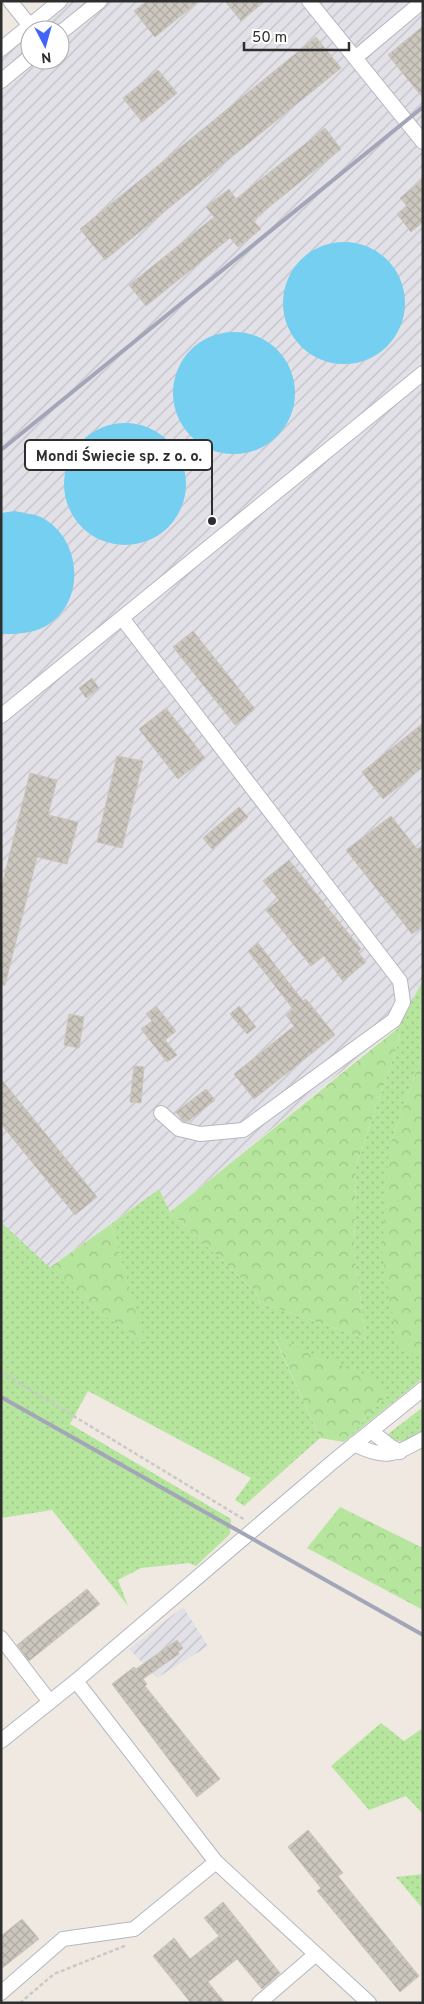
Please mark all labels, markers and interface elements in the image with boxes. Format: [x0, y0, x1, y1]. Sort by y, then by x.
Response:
north arrow [20, 20, 70, 70]
scale bar [244, 20, 349, 52]
text: 50 m [252, 29, 287, 48]
text: N [40, 47, 52, 65]
callout: Mondi Świecie sp. z o. o. [25, 440, 212, 470]
text: Mondi Świecie sp. z o. o. [36, 446, 203, 467]

